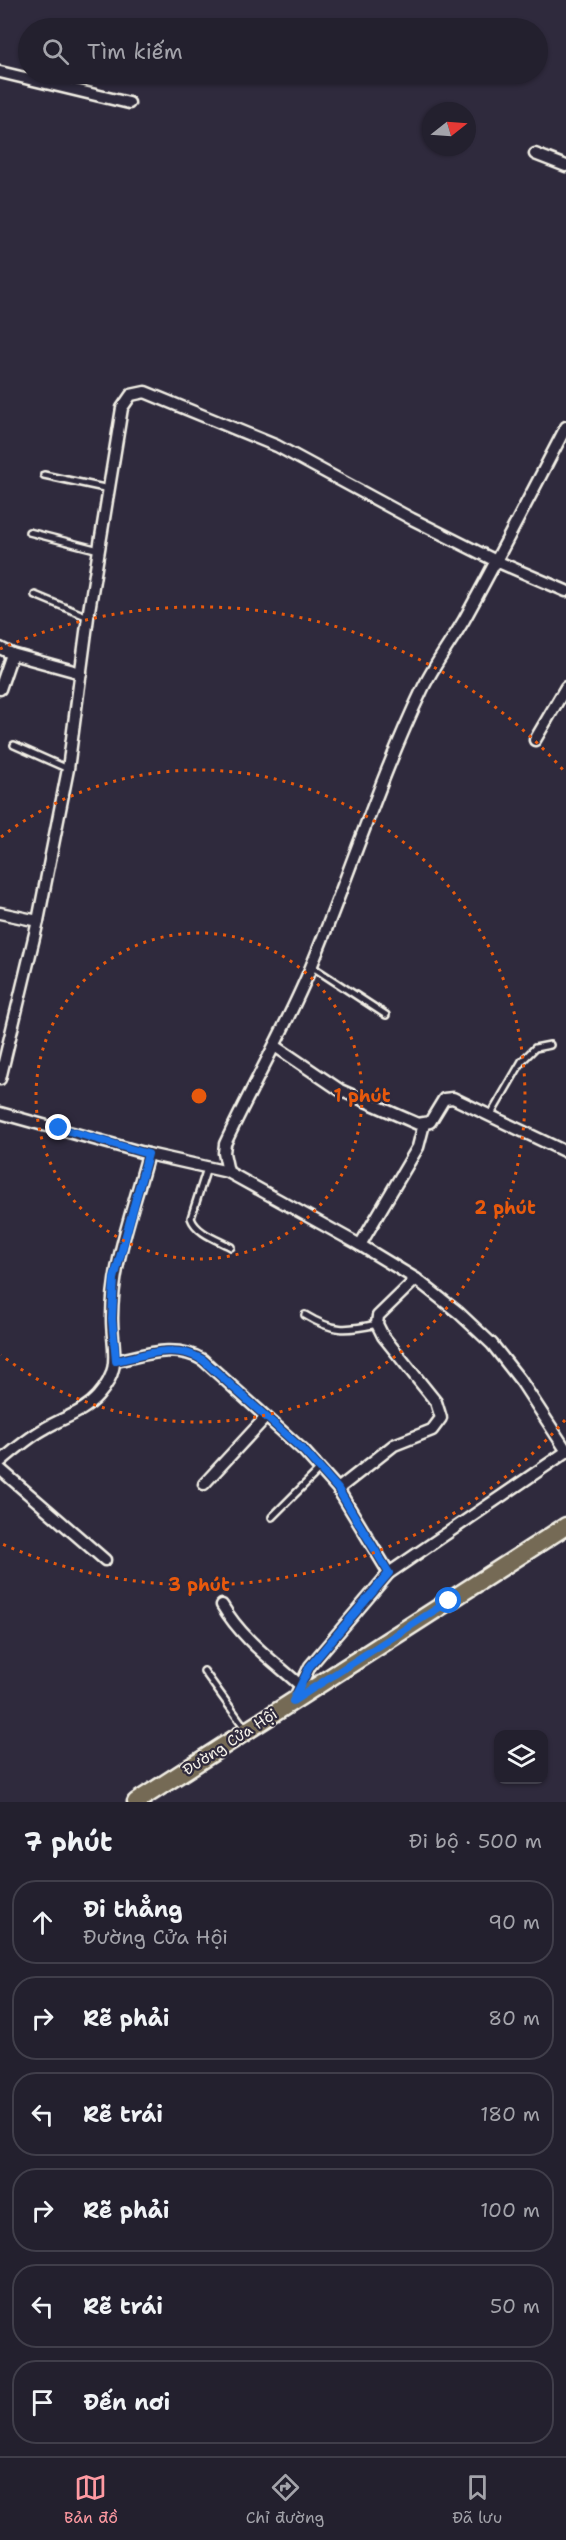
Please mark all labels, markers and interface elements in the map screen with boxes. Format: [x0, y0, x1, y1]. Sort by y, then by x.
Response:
search box [18, 18, 548, 84]
icon: search [39, 35, 72, 68]
text: Tìm kiếm [87, 37, 183, 66]
north arrow [422, 102, 476, 156]
text: 1 phút [334, 1084, 391, 1108]
centre of rings [189, 1086, 209, 1106]
route end [45, 1114, 71, 1140]
text: 2 phút [474, 1196, 536, 1220]
text: 3 phút [168, 1573, 230, 1597]
route start [435, 1587, 461, 1613]
street label: Đường Cửa Hội [179, 1704, 281, 1780]
map controls [494, 1730, 548, 1784]
button: layers [494, 1730, 548, 1784]
text: 7 phút [24, 1824, 113, 1859]
text: Đi bộ · 500 m [409, 1828, 542, 1854]
text: Đi thẳng [83, 1895, 183, 1924]
icon: ahead [26, 1906, 59, 1939]
text: 90 m [488, 1909, 540, 1935]
text: Đường Cửa Hội [83, 1924, 228, 1950]
icon: right [26, 2002, 59, 2035]
text: Rẽ phải [83, 2004, 169, 2033]
text: 80 m [488, 2005, 540, 2031]
icon: left [26, 2098, 59, 2131]
text: Rẽ trái [83, 2100, 163, 2129]
text: 180 m [480, 2101, 540, 2127]
icon: right [26, 2194, 59, 2227]
text: Rẽ phải [83, 2196, 169, 2225]
text: 100 m [480, 2197, 540, 2223]
icon: left [26, 2290, 59, 2323]
text: Rẽ trái [83, 2292, 163, 2321]
text: 50 m [490, 2293, 540, 2319]
icon: arrive [26, 2386, 59, 2419]
text: Đến nơi [83, 2388, 170, 2417]
tab: Bản đồ [64, 2471, 118, 2528]
tab: Chỉ đường [246, 2471, 324, 2528]
tab: Đã lưu [452, 2471, 502, 2528]

